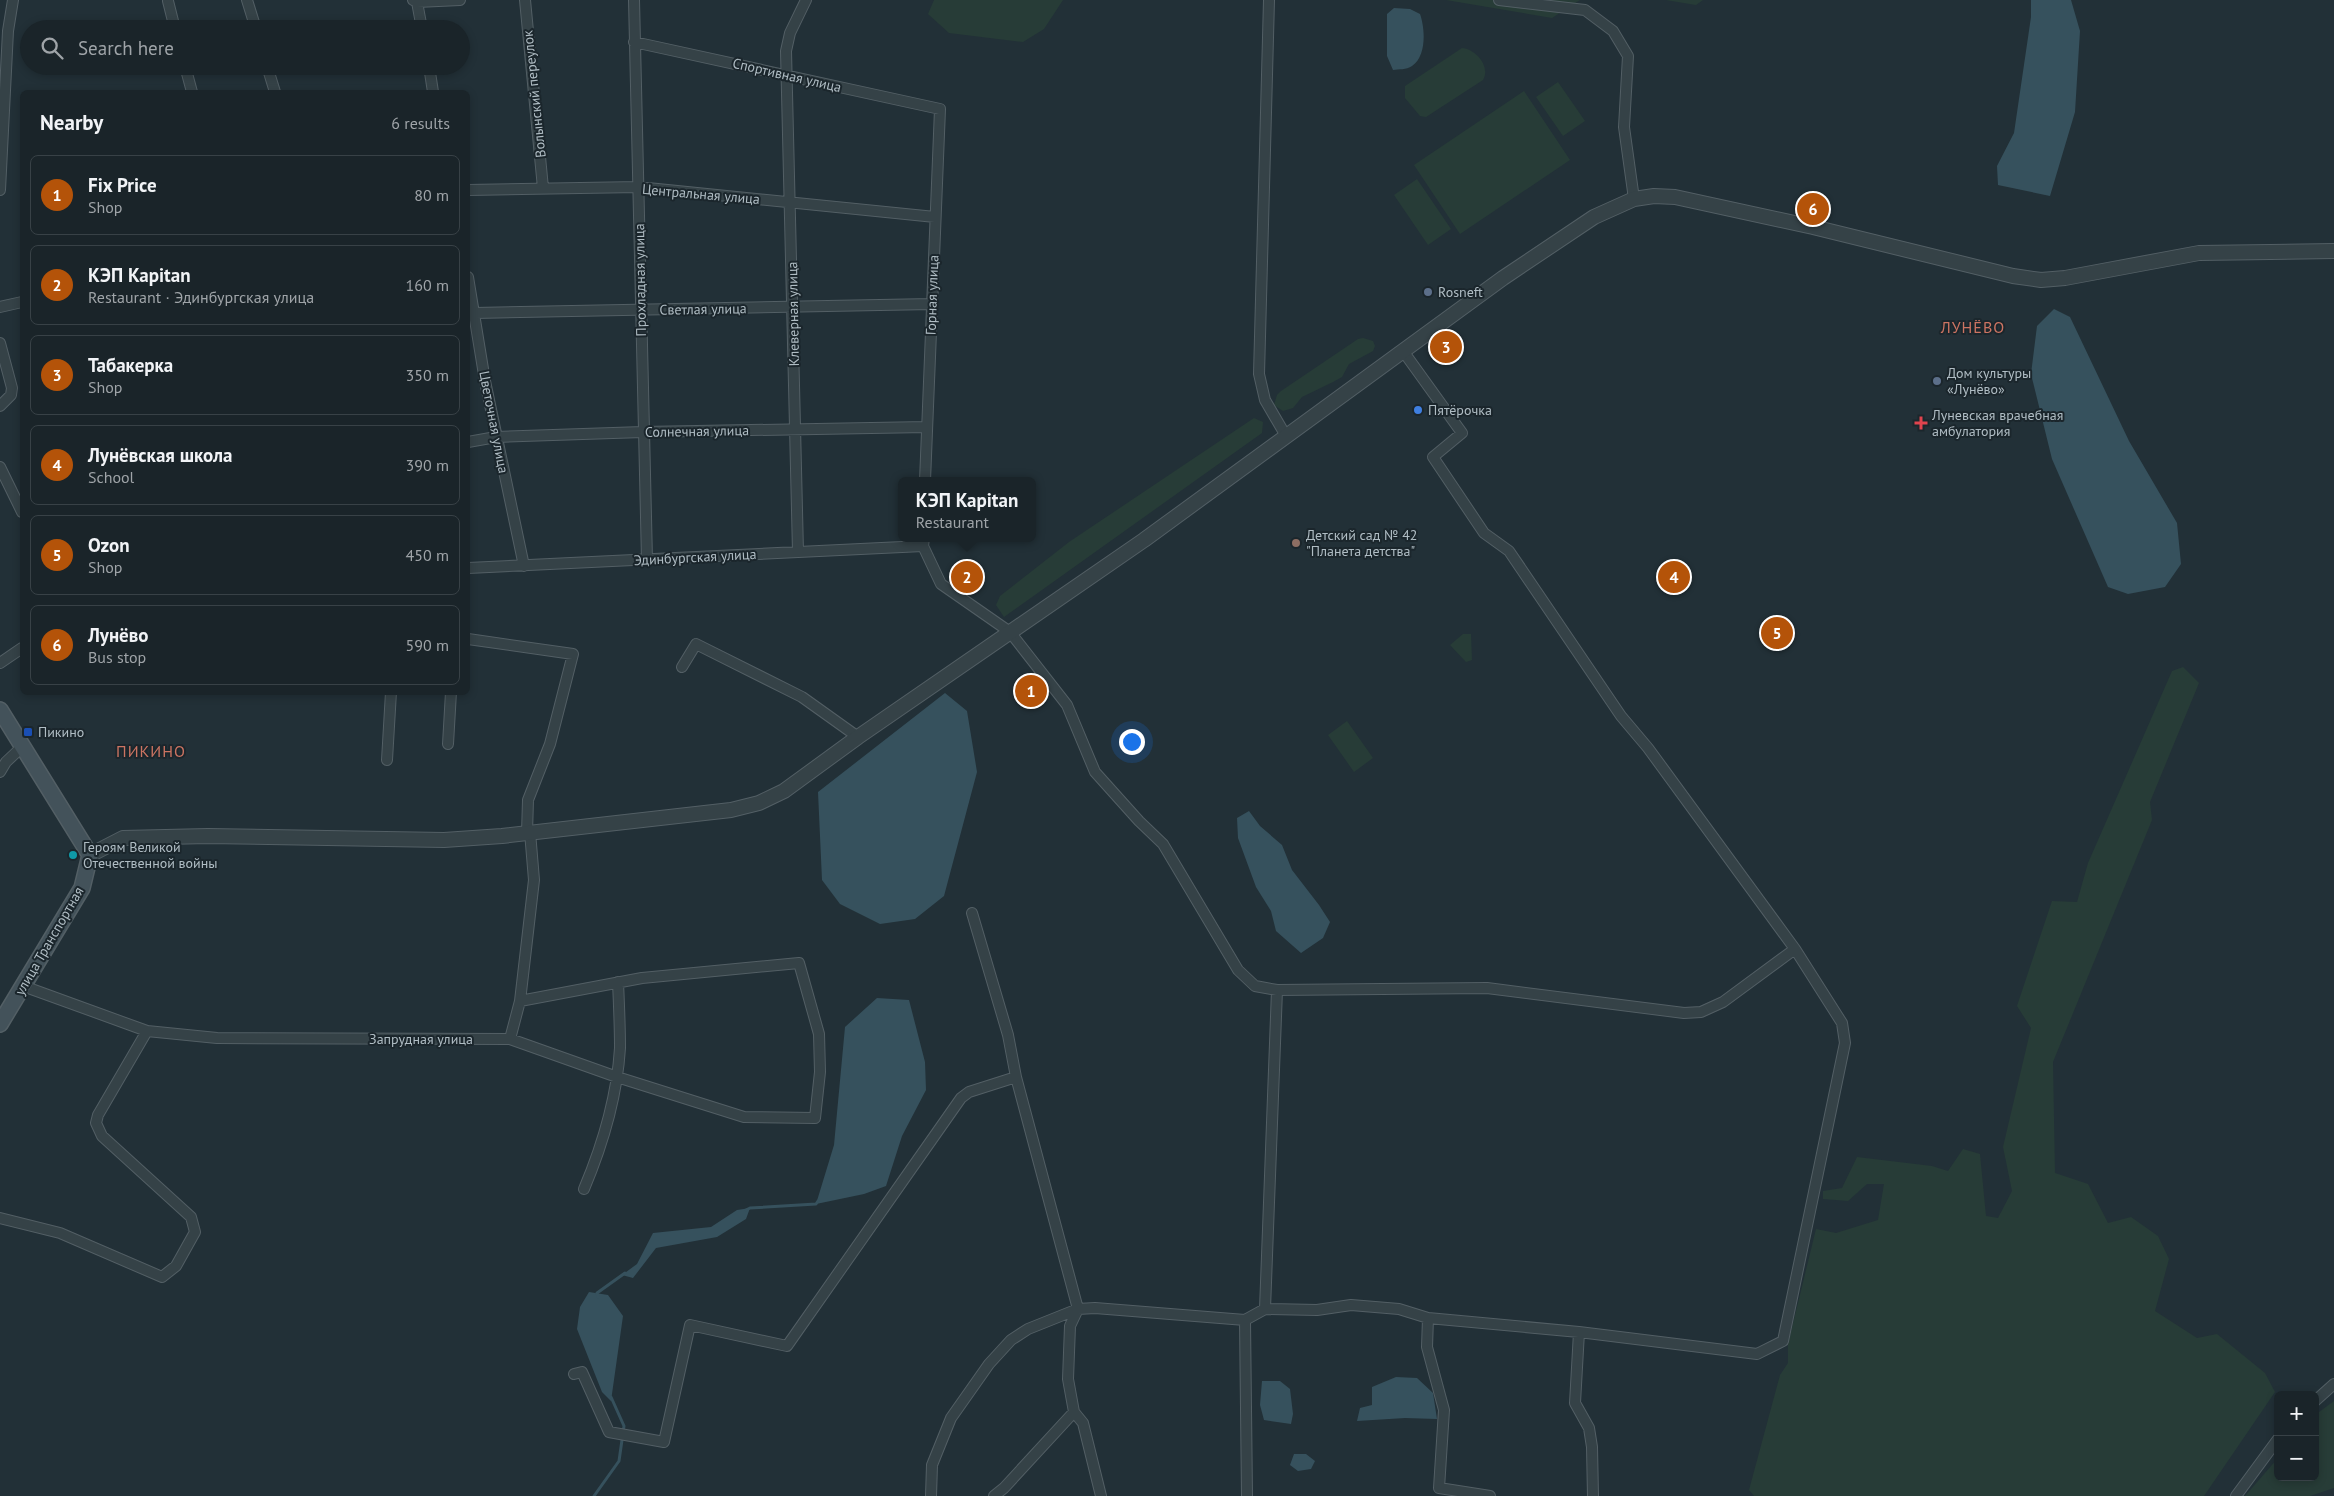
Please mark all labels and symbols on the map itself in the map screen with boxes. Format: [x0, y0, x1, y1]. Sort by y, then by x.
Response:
street label: Волынский переулок [518, 29, 550, 159]
street label: Спортивная улица [731, 54, 843, 96]
street label: Центральная улица [641, 180, 761, 208]
pin: 6 [1797, 190, 1829, 228]
street label: Прохладная улица [630, 223, 650, 337]
street label: Горная улица [922, 255, 942, 335]
street label: Клеверная улица [783, 261, 803, 367]
place label: Rosneft [1438, 283, 1483, 301]
marker: Rosneft [1422, 286, 1434, 298]
street label: Светлая улица [659, 299, 747, 319]
district label: ЛУНЁВО [1940, 317, 2005, 337]
pin: 3 [1430, 328, 1462, 366]
place label: Дом культуры «Лунёво» [1947, 364, 2031, 398]
street label: Цветочная улица [475, 369, 513, 475]
marker: Дом культуры «Лунёво» [1931, 375, 1943, 387]
place label: Пятёрочка [1428, 401, 1492, 419]
marker: Пятёрочка [1412, 404, 1424, 416]
place label: Луневская врачебная амбулатория [1931, 406, 2063, 440]
marker: Луневская врачебная амбулатория [1914, 416, 1928, 430]
street label: Солнечная улица [645, 421, 749, 441]
place label: Детский сад № 42 "Планета детства" [1306, 526, 1417, 560]
marker: Детский сад № 42 "Планета детства" [1290, 537, 1302, 549]
street label: Эдинбургская улица [633, 545, 757, 569]
pin: 2 [951, 558, 983, 596]
pin: 4 [1658, 558, 1690, 596]
pin: 5 [1761, 614, 1793, 652]
pin: 1 [1015, 672, 1047, 710]
place label: Пикино [38, 723, 84, 741]
marker: Пикино [22, 726, 34, 738]
your location [1119, 729, 1145, 755]
district label: ПИКИНО [116, 741, 186, 761]
place label: Героям Великой Отечественной войны [83, 838, 218, 872]
marker: Героям Великой Отечественной войны [67, 849, 79, 861]
street label: улица Транспортная [11, 883, 87, 999]
street label: Запрудная улица [369, 1030, 473, 1048]

